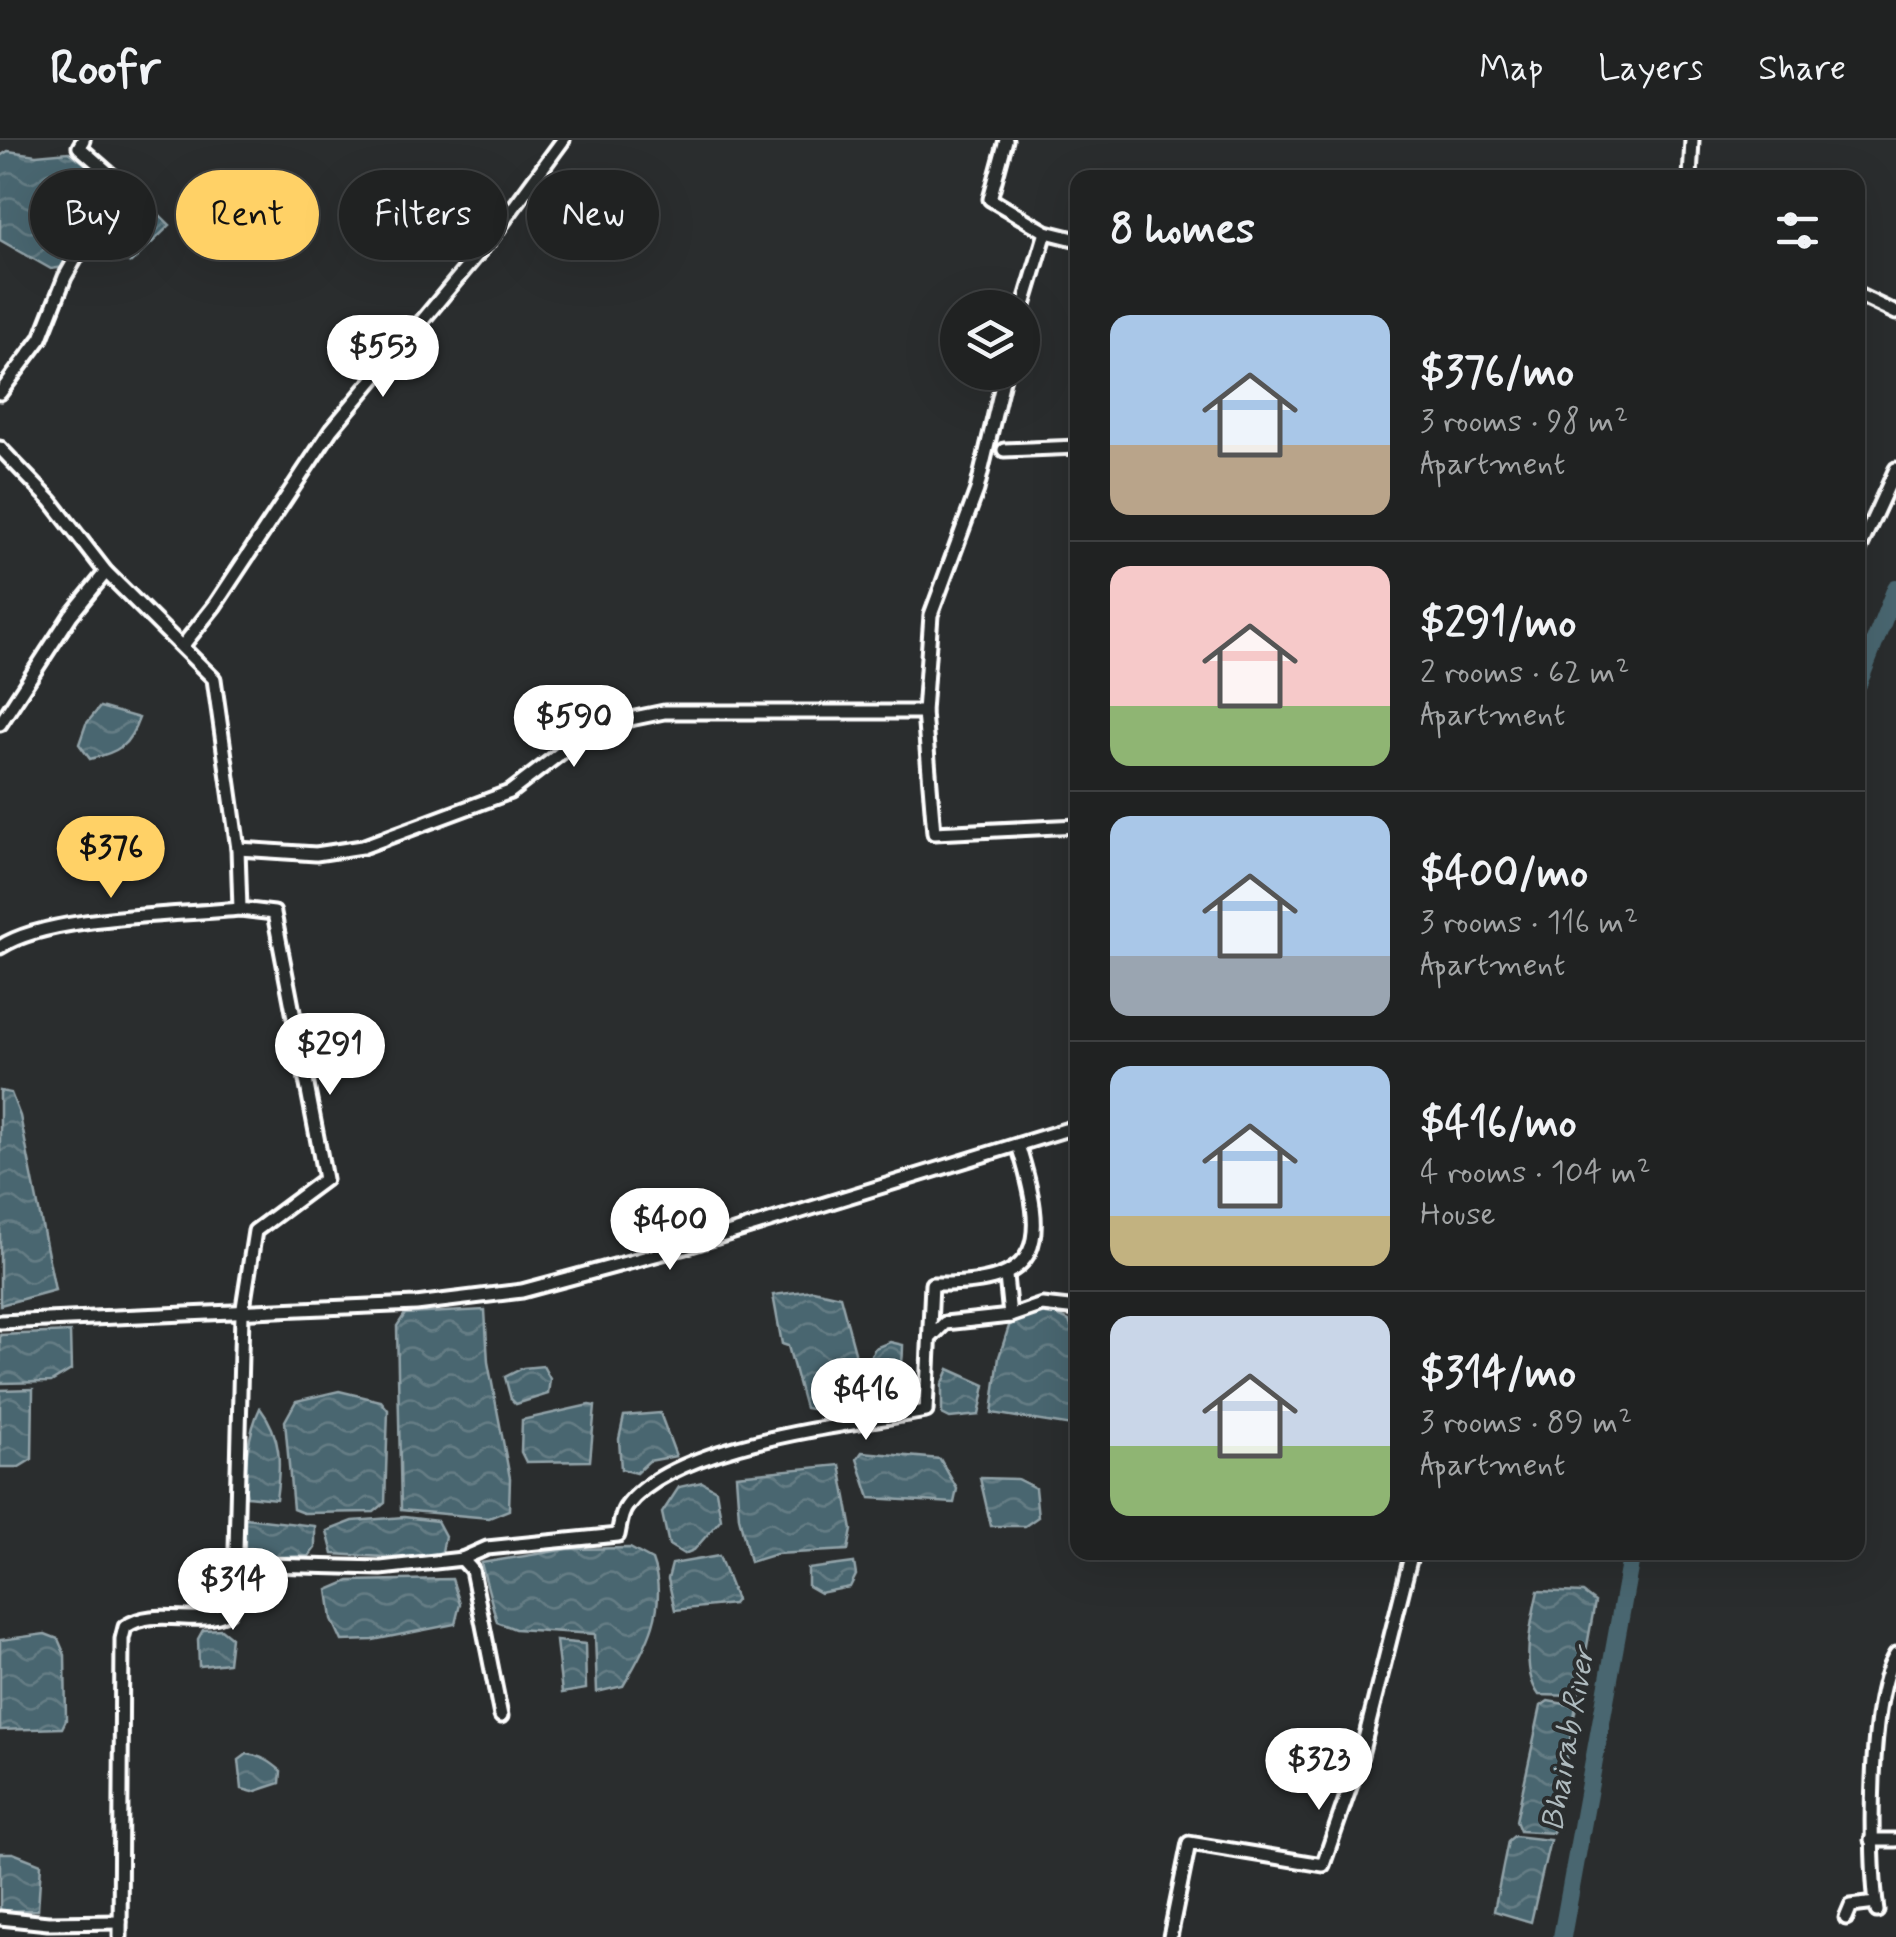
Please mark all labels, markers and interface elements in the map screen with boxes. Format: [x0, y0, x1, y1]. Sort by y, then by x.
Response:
text: Roofr [50, 38, 160, 101]
text: Map [1479, 46, 1543, 92]
text: Layers [1598, 46, 1703, 92]
text: Share [1758, 46, 1846, 92]
chip: Buy [30, 170, 156, 260]
chip: Rent [176, 170, 319, 260]
chip: Filters [339, 170, 507, 260]
chip: New [527, 170, 659, 260]
text: 8 homes [1110, 203, 1255, 258]
icon: filters [1770, 203, 1825, 258]
map controls [940, 290, 1040, 390]
button: layers [940, 290, 1040, 390]
pin: $553 [324, 315, 442, 400]
text: $553 [349, 326, 417, 368]
text: $376/mo [1420, 346, 1574, 401]
icon: home [1190, 355, 1310, 475]
text: 3 rooms · 98 m² [1420, 401, 1628, 443]
text: Apartment [1420, 443, 1565, 485]
text: $291/mo [1420, 597, 1576, 652]
icon: home [1190, 606, 1310, 726]
text: 2 rooms · 62 m² [1420, 652, 1629, 694]
pin: $590 [515, 685, 633, 770]
text: Apartment [1420, 694, 1565, 736]
text: $590 [536, 696, 612, 738]
pin: $376 [52, 816, 170, 901]
text: $376 [79, 827, 143, 869]
text: $400/mo [1420, 847, 1588, 902]
icon: home [1190, 856, 1310, 976]
text: 3 rooms · 116 m² [1420, 902, 1638, 944]
text: Apartment [1420, 944, 1565, 986]
pin: $291 [271, 1013, 389, 1098]
text: $291 [297, 1024, 363, 1066]
text: $416/mo [1420, 1097, 1577, 1152]
icon: home [1190, 1106, 1310, 1226]
text: 4 rooms · 104 m² [1420, 1152, 1651, 1194]
pin: $400 [611, 1188, 729, 1273]
text: House [1420, 1194, 1496, 1236]
text: $400 [632, 1199, 708, 1241]
text: $314/mo [1420, 1347, 1576, 1402]
icon: home [1190, 1356, 1310, 1476]
pin: $416 [807, 1358, 925, 1443]
text: $416 [833, 1369, 899, 1411]
text: 3 rooms · 89 m² [1420, 1402, 1632, 1444]
text: Apartment [1420, 1444, 1565, 1486]
pin: $314 [174, 1548, 292, 1633]
text: $314 [200, 1559, 266, 1601]
water label: Bhairab River [1532, 1641, 1606, 1834]
pin: $323 [1260, 1728, 1378, 1813]
text: $323 [1287, 1739, 1351, 1781]

